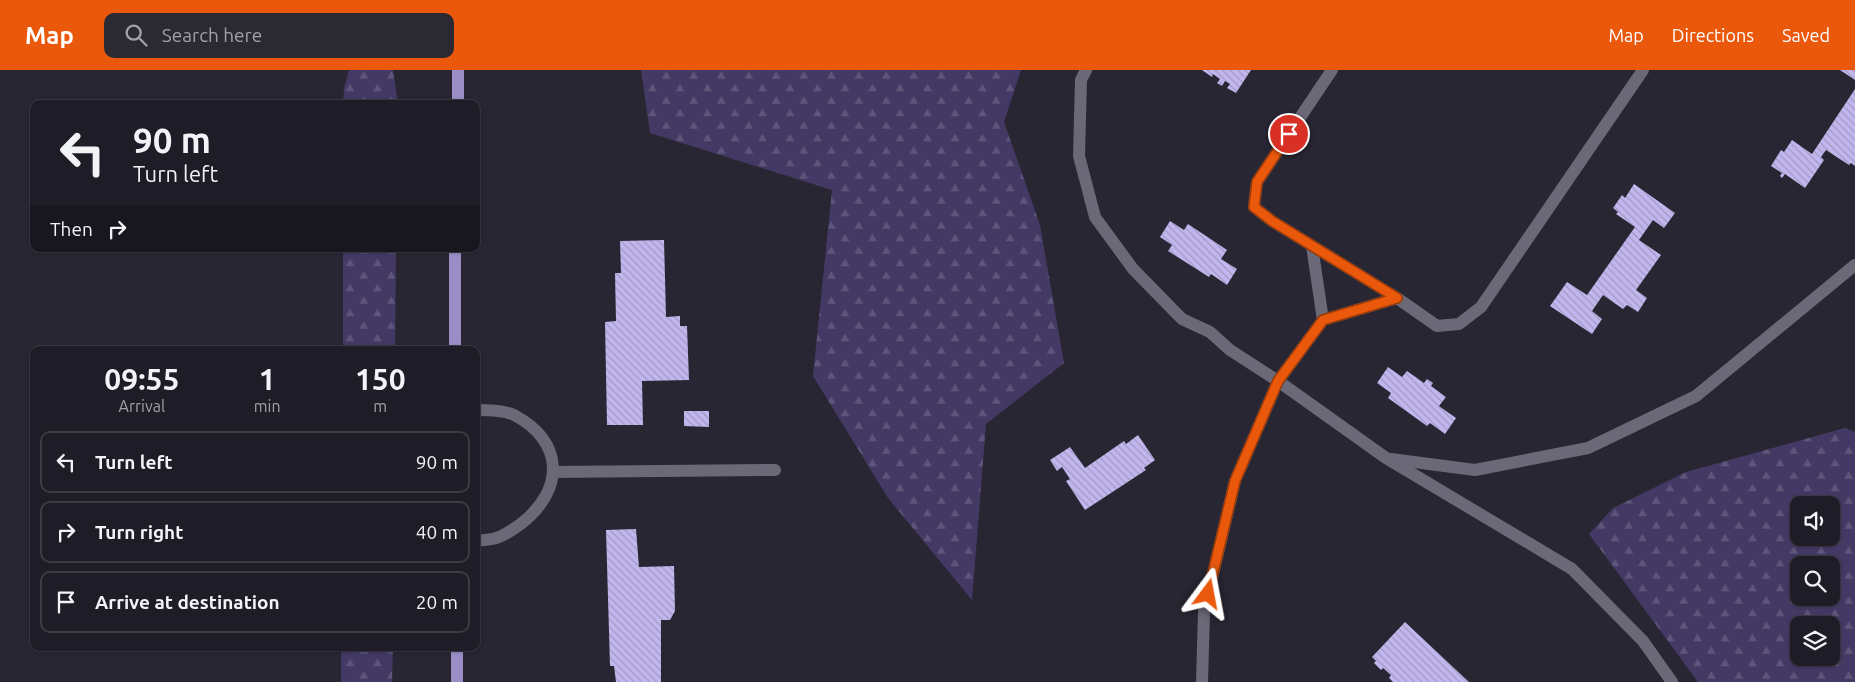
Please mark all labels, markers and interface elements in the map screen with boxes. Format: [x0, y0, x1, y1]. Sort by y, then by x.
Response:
search box [104, 13, 454, 58]
icon: search [122, 21, 150, 49]
text: Map [25, 22, 74, 49]
text: Search here [162, 24, 262, 46]
text: Map [1608, 25, 1644, 45]
text: Directions [1672, 25, 1754, 45]
text: Saved [1782, 25, 1830, 45]
pin [1268, 113, 1310, 155]
icon: left [50, 120, 115, 185]
text: 90 m [133, 120, 211, 160]
icon: arrive [1275, 120, 1303, 148]
text: Turn left [133, 161, 218, 186]
icon: right [103, 215, 131, 243]
text: Then [50, 218, 93, 240]
text: 09:55 [104, 362, 179, 396]
text: 1 [259, 362, 276, 396]
text: 150 [355, 362, 406, 396]
text: Arrival [119, 397, 165, 415]
text: min [254, 397, 281, 415]
text: m [373, 397, 387, 415]
icon: left [52, 448, 80, 476]
text: Turn left [95, 451, 173, 473]
text: 90 m [416, 451, 458, 473]
map controls [1790, 496, 1840, 666]
button: sound [1790, 496, 1840, 546]
icon: right [52, 518, 80, 546]
text: Turn right [95, 521, 183, 543]
text: 40 m [416, 521, 458, 543]
button: search [1790, 556, 1840, 606]
position arrow [1181, 567, 1233, 619]
icon: arrive [52, 588, 80, 616]
text: Arrive at destination [95, 591, 280, 613]
text: 20 m [416, 591, 458, 613]
button: layers [1790, 616, 1840, 666]

